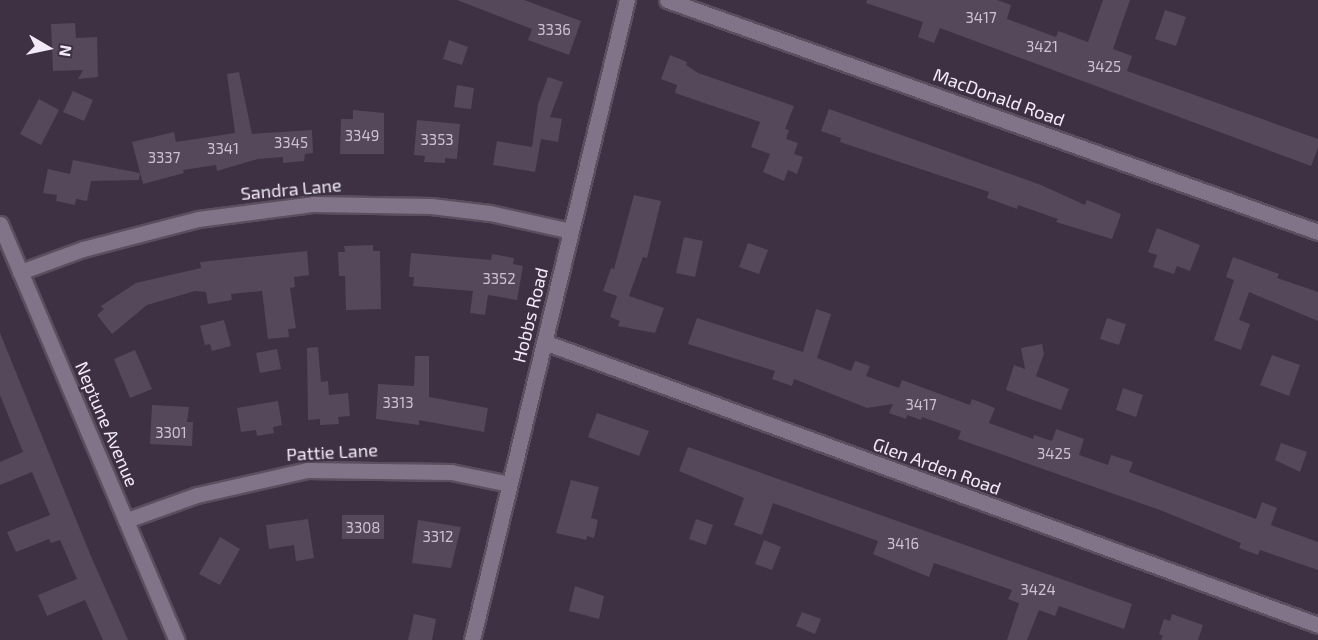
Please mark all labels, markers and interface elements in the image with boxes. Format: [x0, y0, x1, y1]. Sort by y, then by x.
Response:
house number: 3417 [965, 9, 997, 27]
north arrow [18, 18, 78, 78]
house number: 3336 [537, 21, 571, 39]
house number: 3421 [1026, 38, 1058, 56]
text: N [56, 44, 77, 58]
house number: 3425 [1087, 58, 1121, 76]
street label: MacDonald Road [930, 63, 1068, 131]
house number: 3349 [345, 127, 379, 145]
house number: 3353 [420, 131, 454, 149]
house number: 3345 [274, 134, 308, 152]
house number: 3341 [207, 140, 239, 158]
house number: 3337 [148, 149, 180, 167]
street label: Sandra Lane [240, 174, 342, 204]
street label: Hobbs Road [508, 265, 552, 365]
house number: 3352 [482, 270, 516, 288]
street label: Neptune Avenue [71, 358, 143, 490]
house number: 3313 [383, 394, 413, 412]
house number: 3417 [905, 396, 937, 414]
house number: 3301 [155, 424, 187, 442]
street label: Glen Arden Road [870, 433, 1004, 499]
street label: Pattie Lane [286, 439, 378, 465]
house number: 3425 [1037, 445, 1071, 463]
house number: 3308 [346, 519, 380, 537]
house number: 3312 [422, 528, 454, 546]
house number: 3416 [887, 535, 919, 553]
house number: 3424 [1020, 581, 1056, 599]

